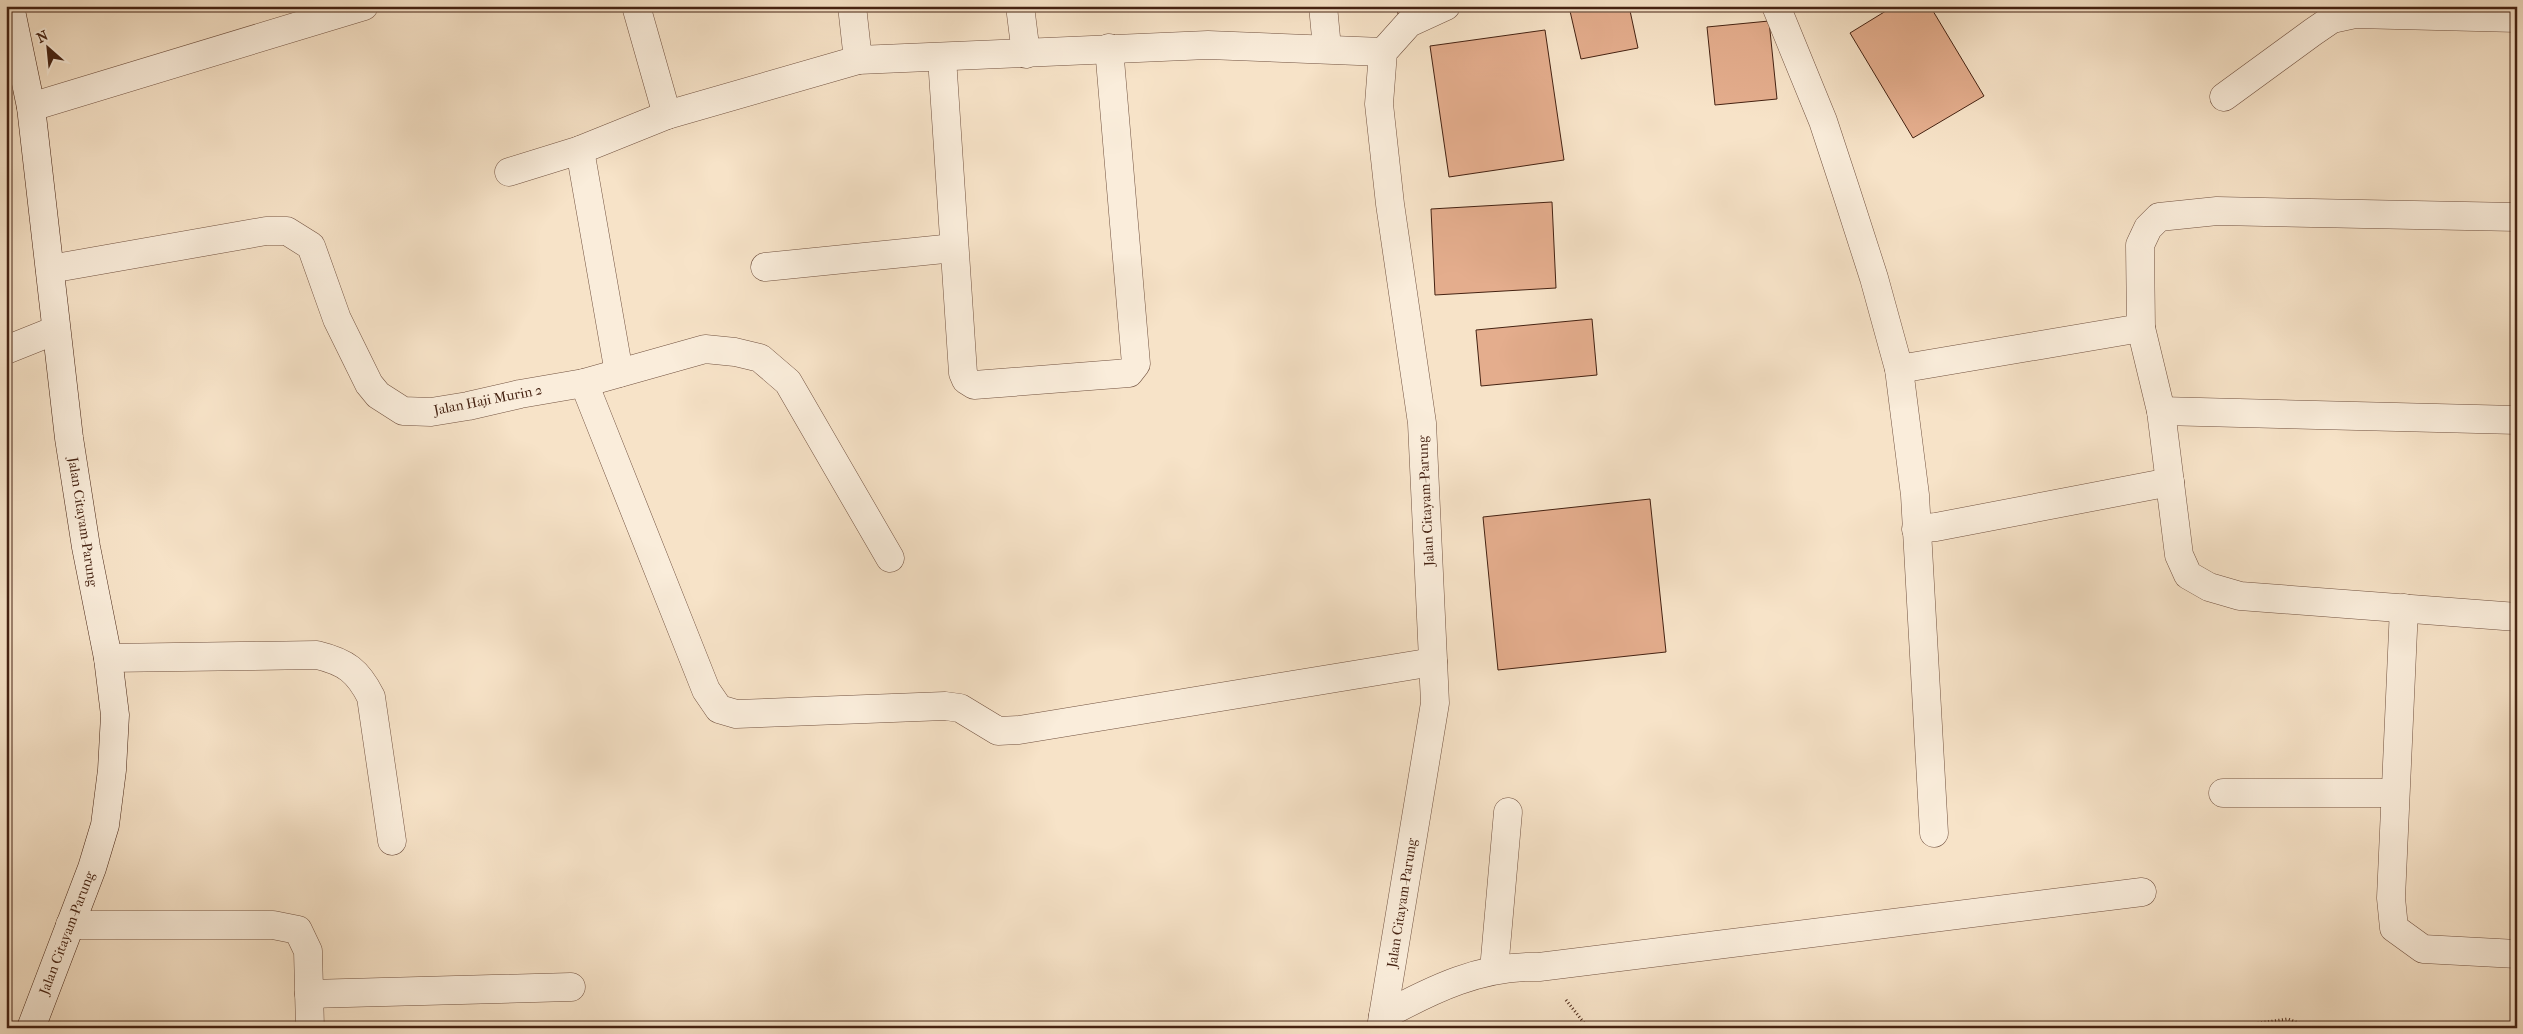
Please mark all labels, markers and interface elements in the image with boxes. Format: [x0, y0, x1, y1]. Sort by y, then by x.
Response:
north arrow [22, 22, 72, 72]
text: N [34, 27, 51, 47]
street label: Jalan Haji Murin 2 [431, 381, 544, 419]
street label: Jalan Citayam-Parung [1414, 435, 1438, 568]
street label: Jalan Citayam-Parung [64, 455, 102, 588]
street label: Jalan Citayam-Parung [1383, 837, 1421, 970]
street label: Jalan Citayam-Parung [35, 868, 99, 998]

